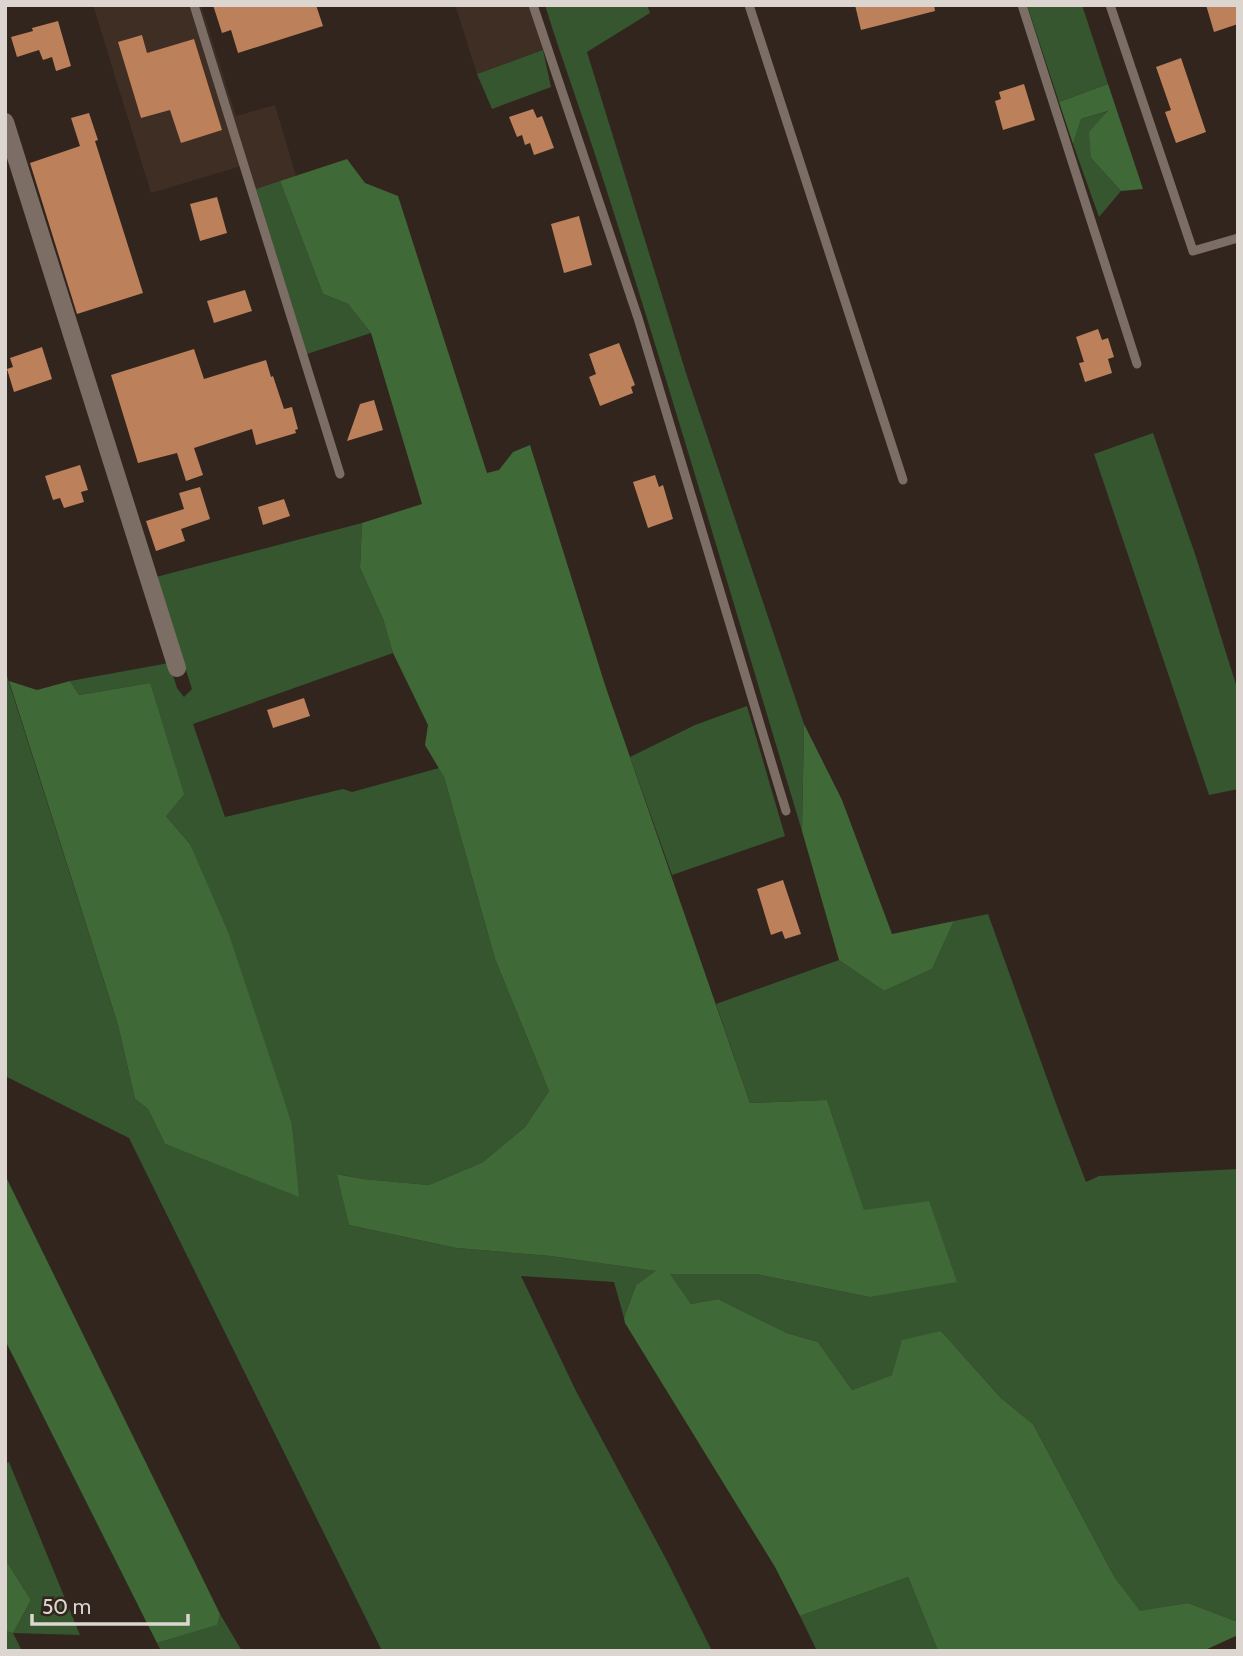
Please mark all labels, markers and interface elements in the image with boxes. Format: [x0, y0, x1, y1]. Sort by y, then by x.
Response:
scale bar [32, 1582, 187, 1626]
text: 50 m [42, 1594, 91, 1619]

